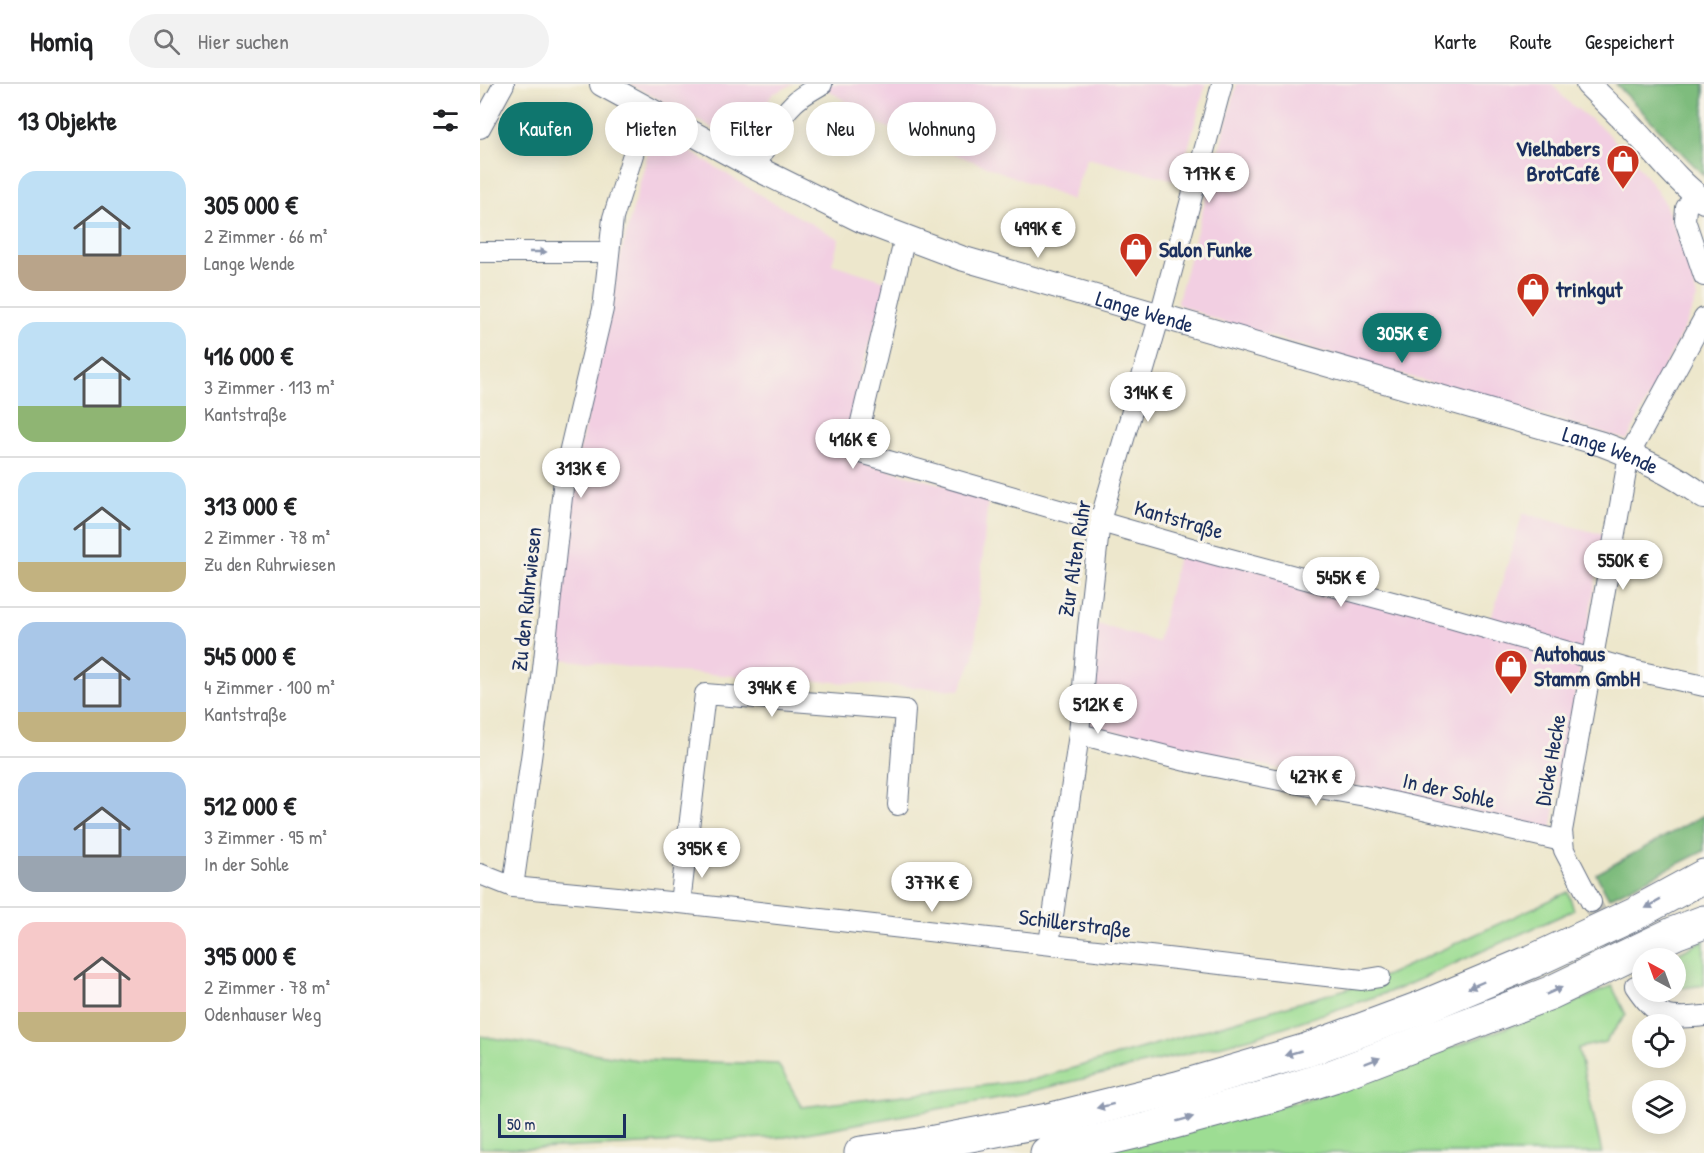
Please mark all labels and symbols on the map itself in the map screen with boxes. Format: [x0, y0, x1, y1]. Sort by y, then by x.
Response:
place label: Vielhabers BrotCafé [1515, 133, 1601, 188]
shop icon: Vielhabers BrotCafé [1605, 143, 1641, 190]
pin: 717K € [1160, 153, 1258, 204]
pin: 499K € [989, 208, 1087, 259]
shop icon: Salon Funke [1118, 231, 1154, 278]
place label: Salon Funke [1159, 234, 1253, 264]
one-way arrow [529, 247, 548, 257]
shop icon: trinkgut [1515, 271, 1551, 318]
place label: trinkgut [1555, 274, 1624, 305]
street label: Lange Wende [1093, 283, 1197, 340]
pin: 305K € [1353, 313, 1451, 364]
pin: 314K € [1099, 372, 1197, 423]
street label: Lange Wende [1559, 418, 1664, 481]
pin: 416K € [804, 419, 902, 470]
pin: 313K € [532, 448, 630, 499]
street label: Kantstraße [1131, 492, 1227, 546]
street label: Zur Alten Ruhr [1050, 497, 1098, 619]
street label: Zu den Ruhrwiesen [504, 525, 548, 673]
pin: 550K € [1574, 540, 1672, 591]
pin: 545K € [1292, 557, 1390, 608]
place label: Autohaus Stamm GmbH [1534, 638, 1640, 693]
shop icon: Autohaus Stamm GmbH [1493, 648, 1529, 695]
pin: 394K € [723, 667, 821, 718]
pin: 512K € [1049, 684, 1147, 735]
street label: Dicke Hecke [1527, 712, 1573, 808]
pin: 427K € [1267, 756, 1365, 807]
street label: In der Sohle [1400, 765, 1498, 815]
pin: 395K € [653, 828, 751, 879]
pin: 377K € [883, 862, 981, 913]
one-way arrow [1644, 899, 1661, 909]
street label: Schillerstraße [1017, 901, 1133, 945]
north arrow [1632, 948, 1686, 1002]
one-way arrow [1466, 980, 1484, 990]
one-way arrow [1545, 986, 1563, 995]
one-way arrow [1284, 1049, 1302, 1059]
one-way arrow [1363, 1056, 1381, 1065]
one-way arrow [1096, 1101, 1114, 1111]
scale bar [498, 1111, 626, 1138]
one-way arrow [1177, 1114, 1195, 1123]

